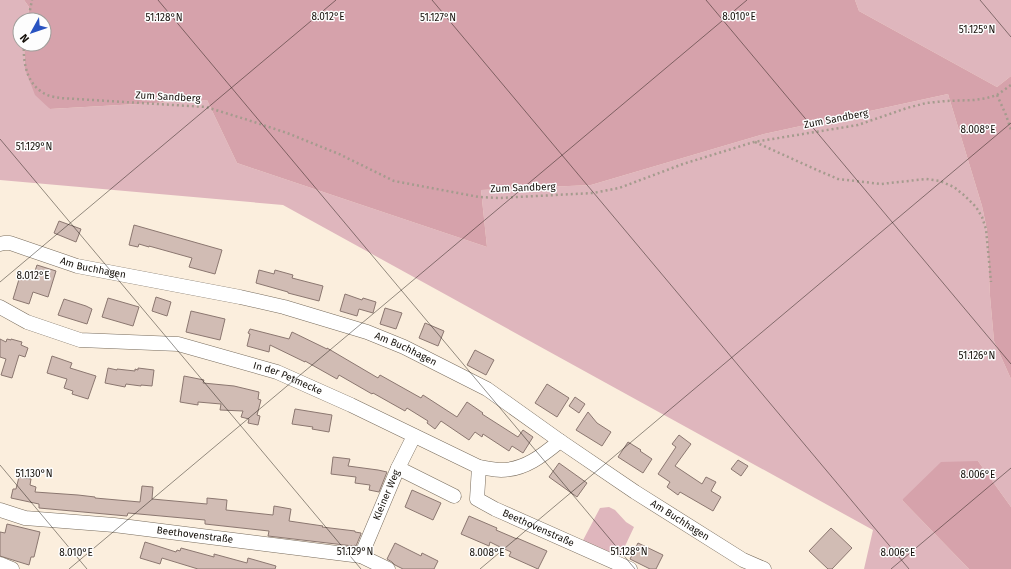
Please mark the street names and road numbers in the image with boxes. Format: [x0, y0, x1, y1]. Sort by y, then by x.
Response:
street label: Zum Sandberg [135, 89, 202, 105]
street label: Zum Sandberg [803, 107, 870, 131]
street label: Zum Sandberg [490, 181, 557, 195]
street label: Am Buchhagen [58, 255, 127, 281]
street label: Am Buchhagen [373, 330, 439, 369]
street label: In der Petmecke [252, 360, 324, 397]
street label: Kleiner Weg [371, 467, 403, 522]
street label: Am Buchhagen [648, 497, 711, 543]
street label: Beethovenstraße [501, 507, 576, 549]
street label: Beethovenstraße [156, 524, 234, 546]

